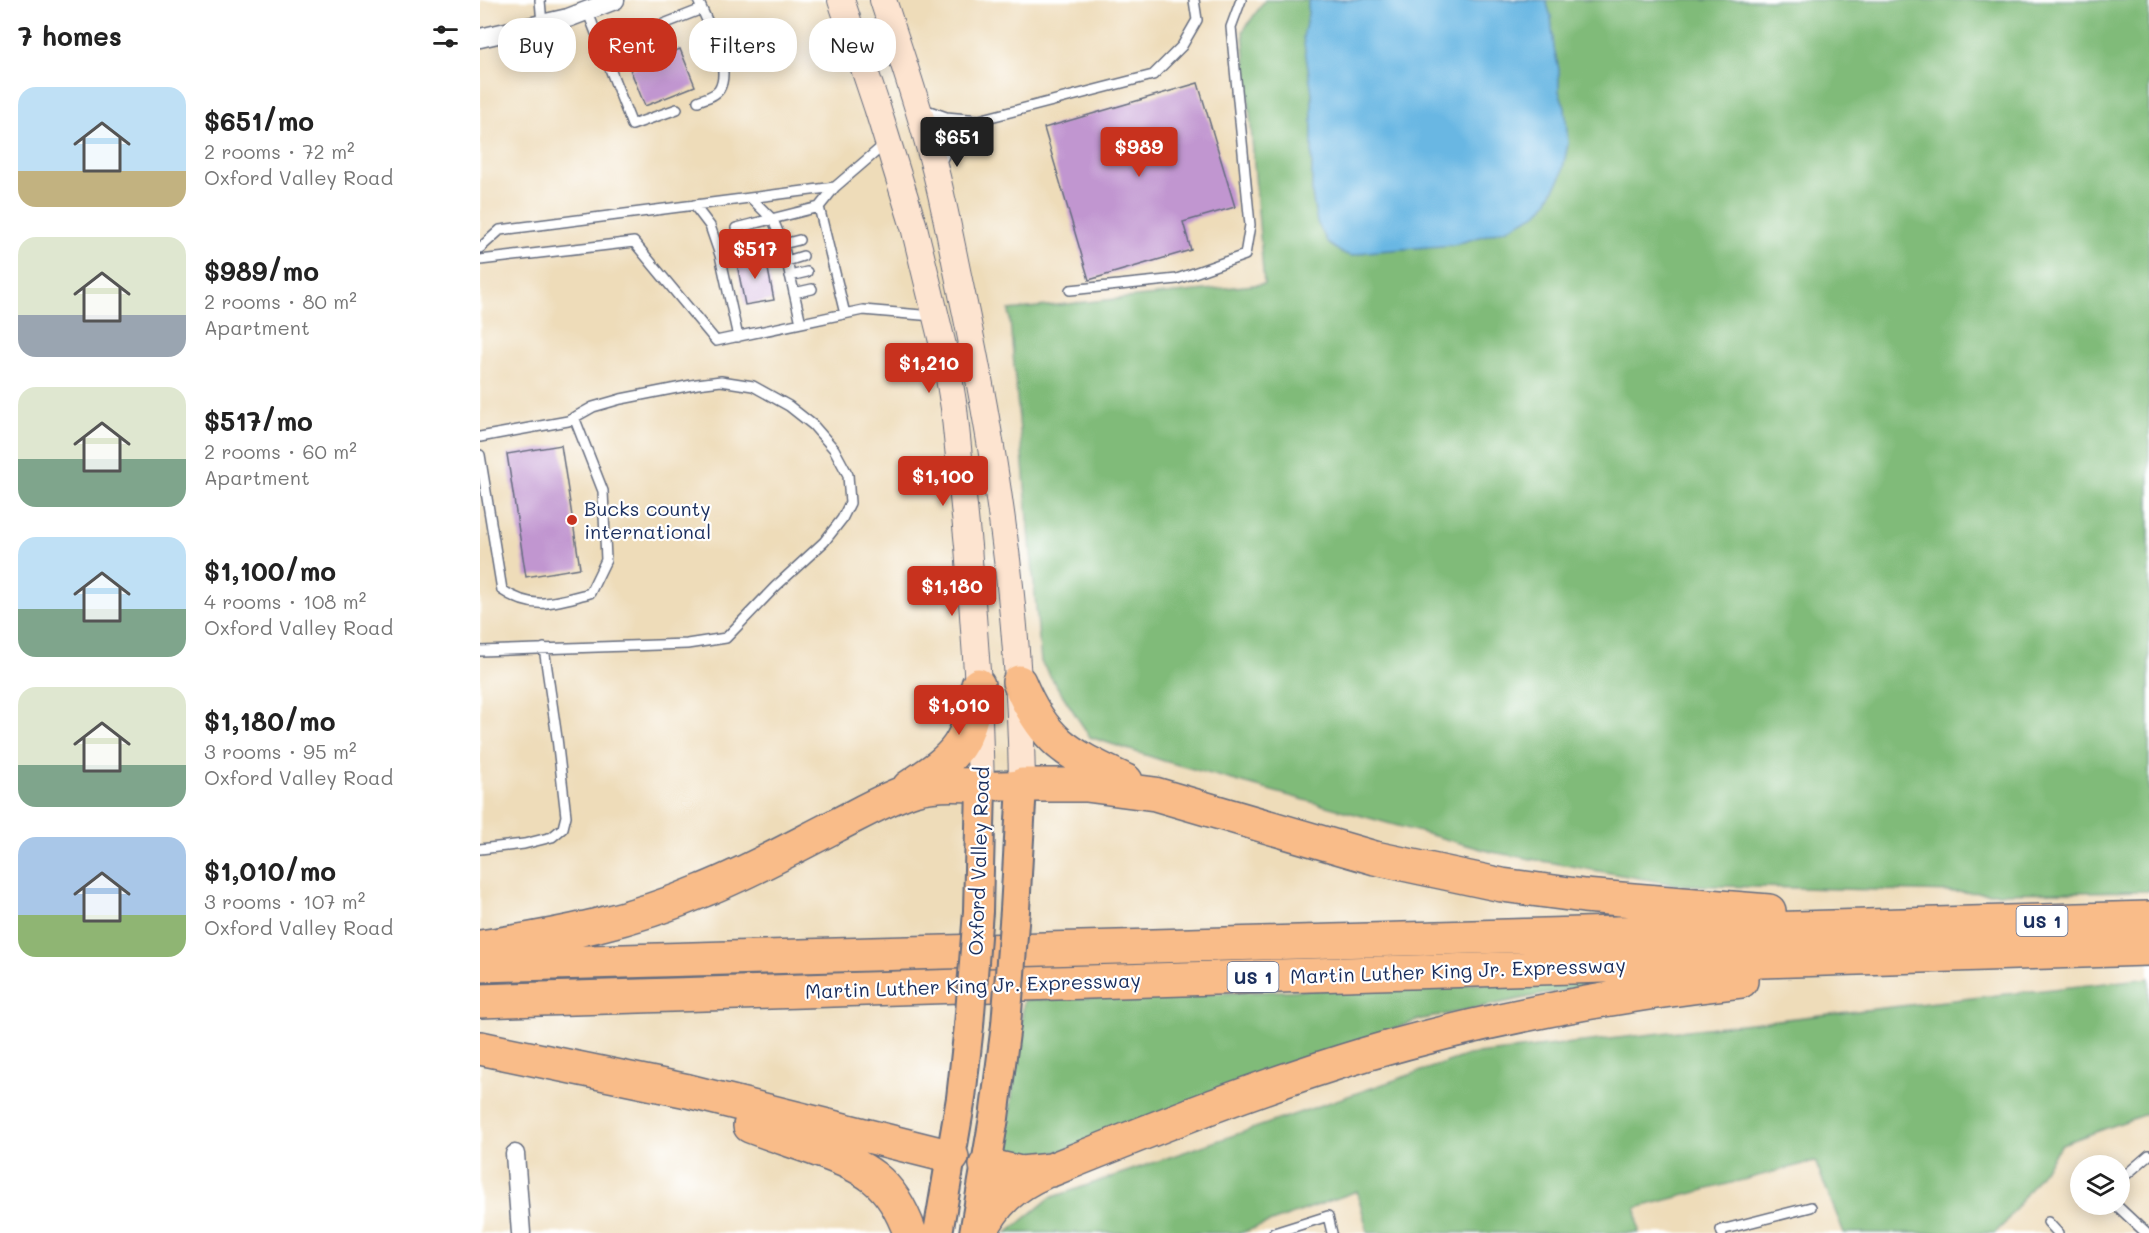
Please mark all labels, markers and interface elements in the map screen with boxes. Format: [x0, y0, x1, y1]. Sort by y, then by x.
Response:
chip: Buy [498, 18, 576, 72]
chip: Rent [588, 18, 677, 72]
chip: Filters [689, 18, 797, 72]
chip: New [809, 18, 896, 72]
text: 7 homes [18, 19, 122, 53]
icon: filters [429, 20, 462, 53]
text: $651/mo [204, 104, 314, 138]
icon: home [66, 111, 138, 183]
pin: $651 [921, 117, 993, 168]
text: $651 [935, 123, 980, 149]
pin: $989 [1103, 127, 1175, 178]
text: $989 [1115, 133, 1163, 159]
text: 2 rooms · 72 m² [204, 138, 355, 164]
text: Oxford Valley Road [204, 164, 393, 190]
pin: $517 [719, 229, 791, 280]
text: $517 [733, 235, 777, 261]
text: $989/mo [204, 254, 319, 288]
icon: home [66, 261, 138, 333]
text: 2 rooms · 80 m² [204, 288, 357, 314]
text: Apartment [204, 314, 310, 340]
pin: $1,210 [880, 343, 978, 394]
text: $1,210 [899, 349, 959, 375]
text: $517/mo [204, 404, 313, 438]
icon: home [66, 411, 138, 483]
text: 2 rooms · 60 m² [204, 438, 357, 464]
pin: $1,100 [894, 456, 992, 507]
text: $1,100 [912, 462, 974, 488]
text: Apartment [204, 464, 310, 490]
place label: Bucks county international [584, 495, 711, 544]
marker: Bucks county international [565, 513, 579, 527]
text: $1,100/mo [204, 554, 336, 588]
icon: home [66, 561, 138, 633]
pin: $1,180 [903, 566, 1001, 617]
text: $1,180 [921, 572, 983, 598]
text: 4 rooms · 108 m² [204, 588, 366, 614]
text: Oxford Valley Road [204, 614, 393, 640]
pin: $1,010 [910, 685, 1008, 736]
text: $1,010 [928, 691, 990, 717]
text: $1,180/mo [204, 704, 336, 738]
icon: home [66, 711, 138, 783]
text: 3 rooms · 95 m² [204, 738, 356, 764]
text: Oxford Valley Road [204, 764, 393, 790]
street label: Oxford Valley Road [962, 766, 994, 956]
text: $1,010/mo [204, 854, 336, 888]
icon: home [66, 861, 138, 933]
text: 3 rooms · 107 m² [204, 888, 365, 914]
road number: US 1 [2016, 906, 2068, 936]
text: Oxford Valley Road [204, 914, 393, 940]
street label: Martin Luther King Jr. Expressway [1290, 951, 1626, 989]
road number: US 1 [1228, 962, 1278, 992]
street label: Martin Luther King Jr. Expressway [805, 966, 1141, 1004]
map controls [2070, 1155, 2130, 1215]
button: layers [2070, 1155, 2130, 1215]

